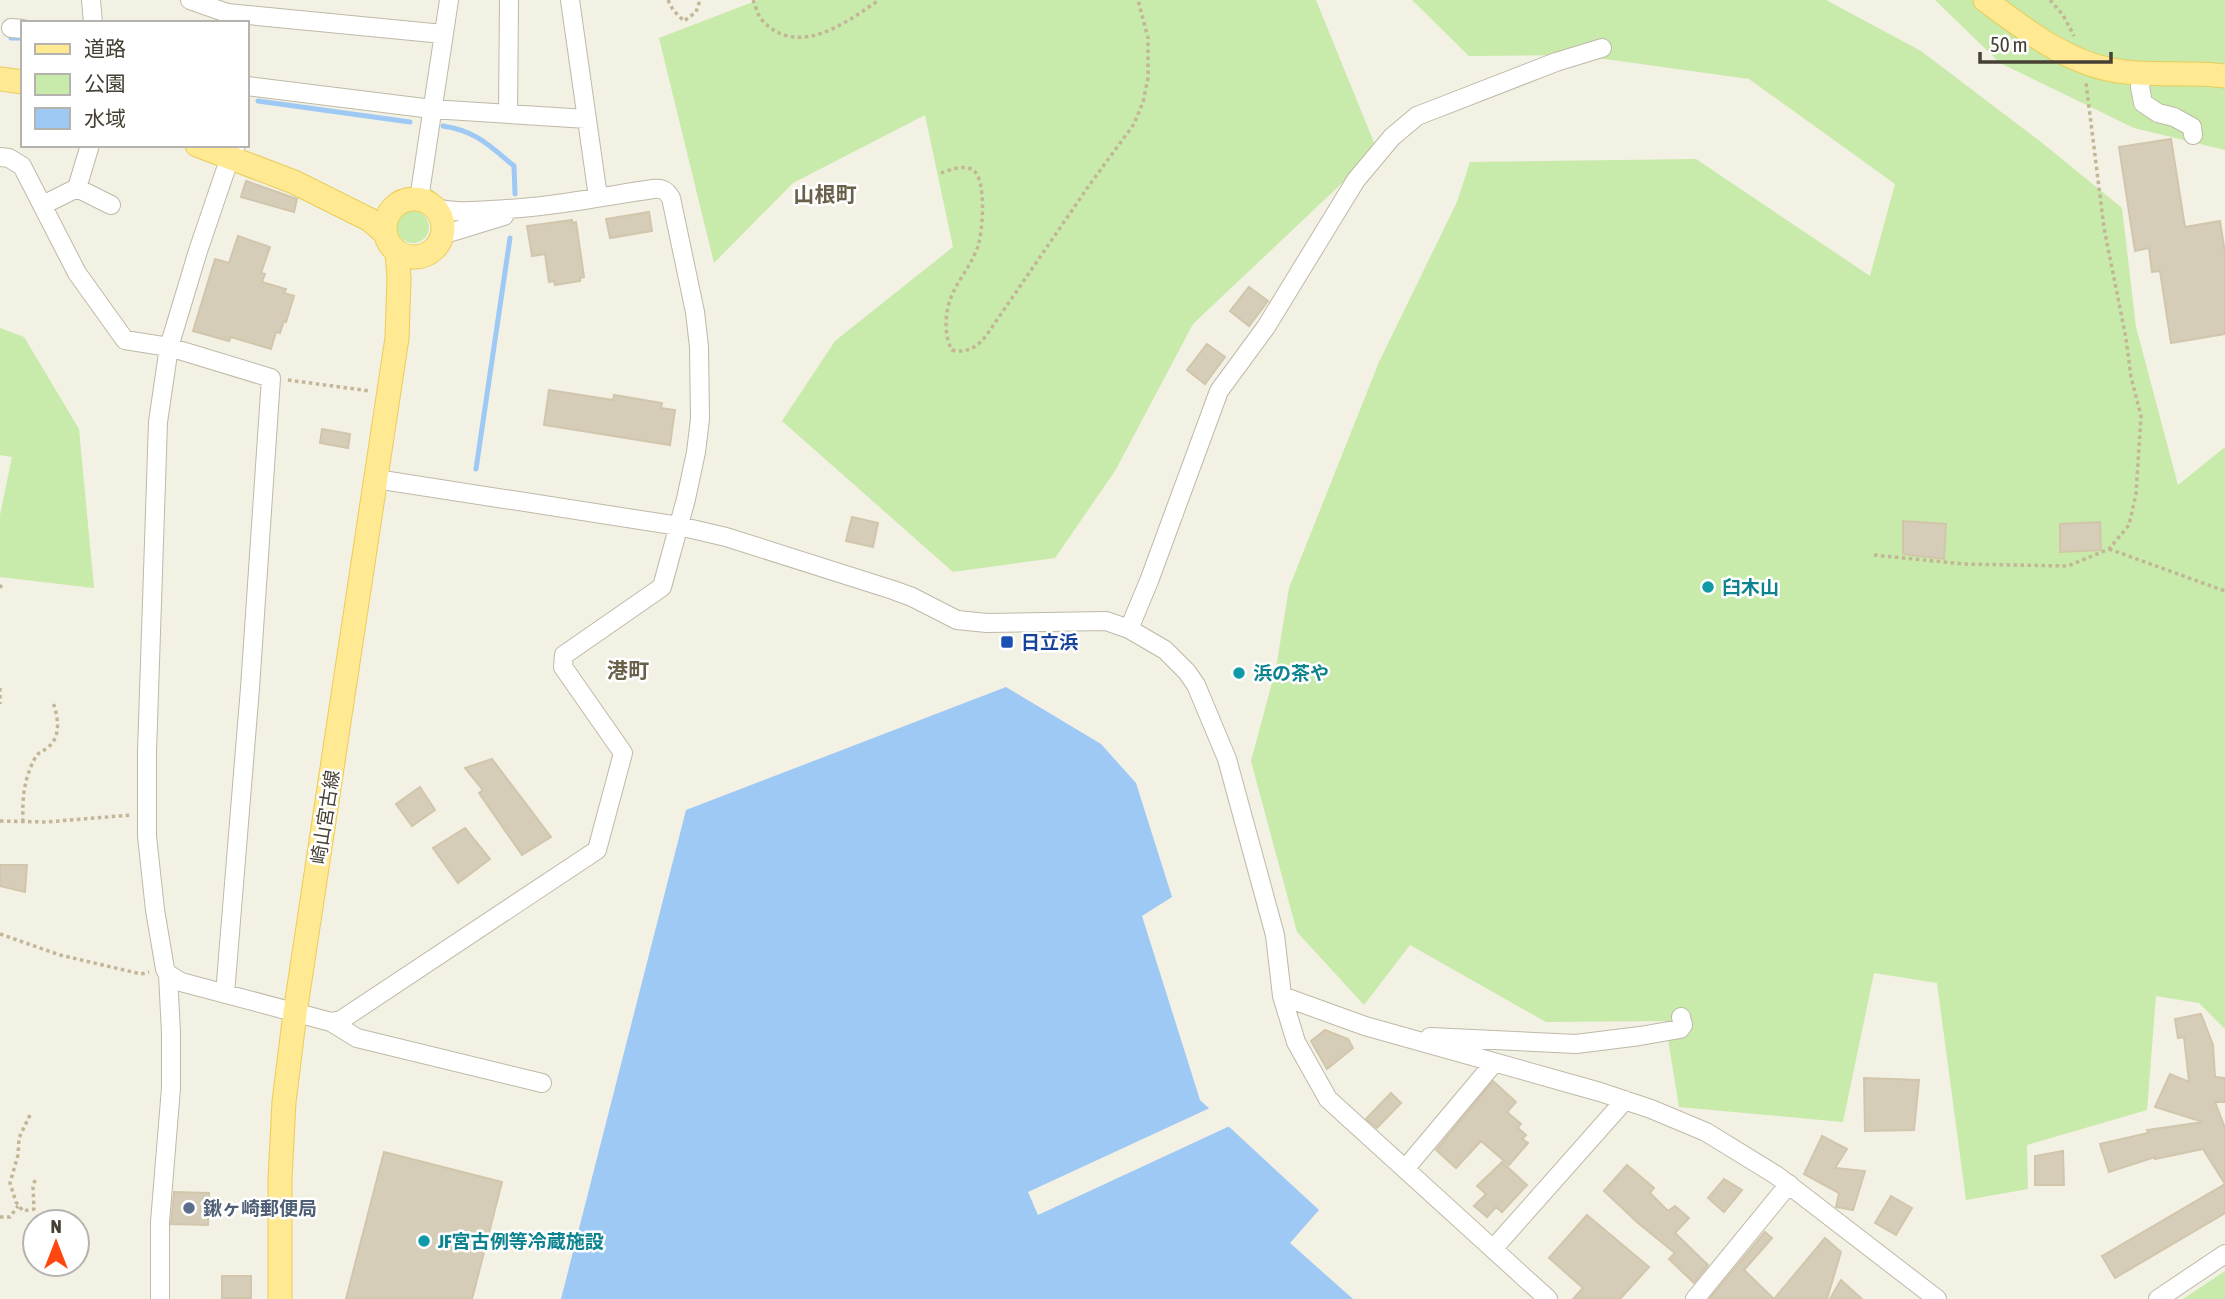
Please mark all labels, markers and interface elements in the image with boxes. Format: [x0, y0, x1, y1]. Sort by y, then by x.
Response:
legend [21, 21, 248, 147]
scale bar [1980, 21, 2111, 65]
text: 50 m [1990, 32, 2028, 56]
text: 道路 [84, 36, 126, 60]
text: 公園 [84, 71, 126, 95]
text: 水域 [84, 106, 126, 130]
district label: 山根町 [794, 182, 857, 206]
place label: 臼木山 [1722, 576, 1779, 598]
marker: 臼木山 [1700, 579, 1716, 595]
place label: 日立浜 [1021, 631, 1078, 653]
marker: 日立浜 [999, 634, 1015, 650]
district label: 港町 [607, 658, 649, 682]
place label: 浜の茶や [1253, 662, 1329, 684]
marker: 浜の茶や [1231, 665, 1247, 681]
street label: 崎山宮古線 [307, 768, 343, 866]
place label: 鍬ヶ崎郵便局 [203, 1197, 317, 1219]
marker: 鍬ヶ崎郵便局 [181, 1200, 197, 1216]
north arrow [21, 1208, 91, 1278]
text: N [50, 1215, 62, 1237]
place label: JF宮古例等冷蔵施設 [437, 1230, 604, 1252]
marker: JF宮古例等冷蔵施設 [416, 1233, 432, 1249]

